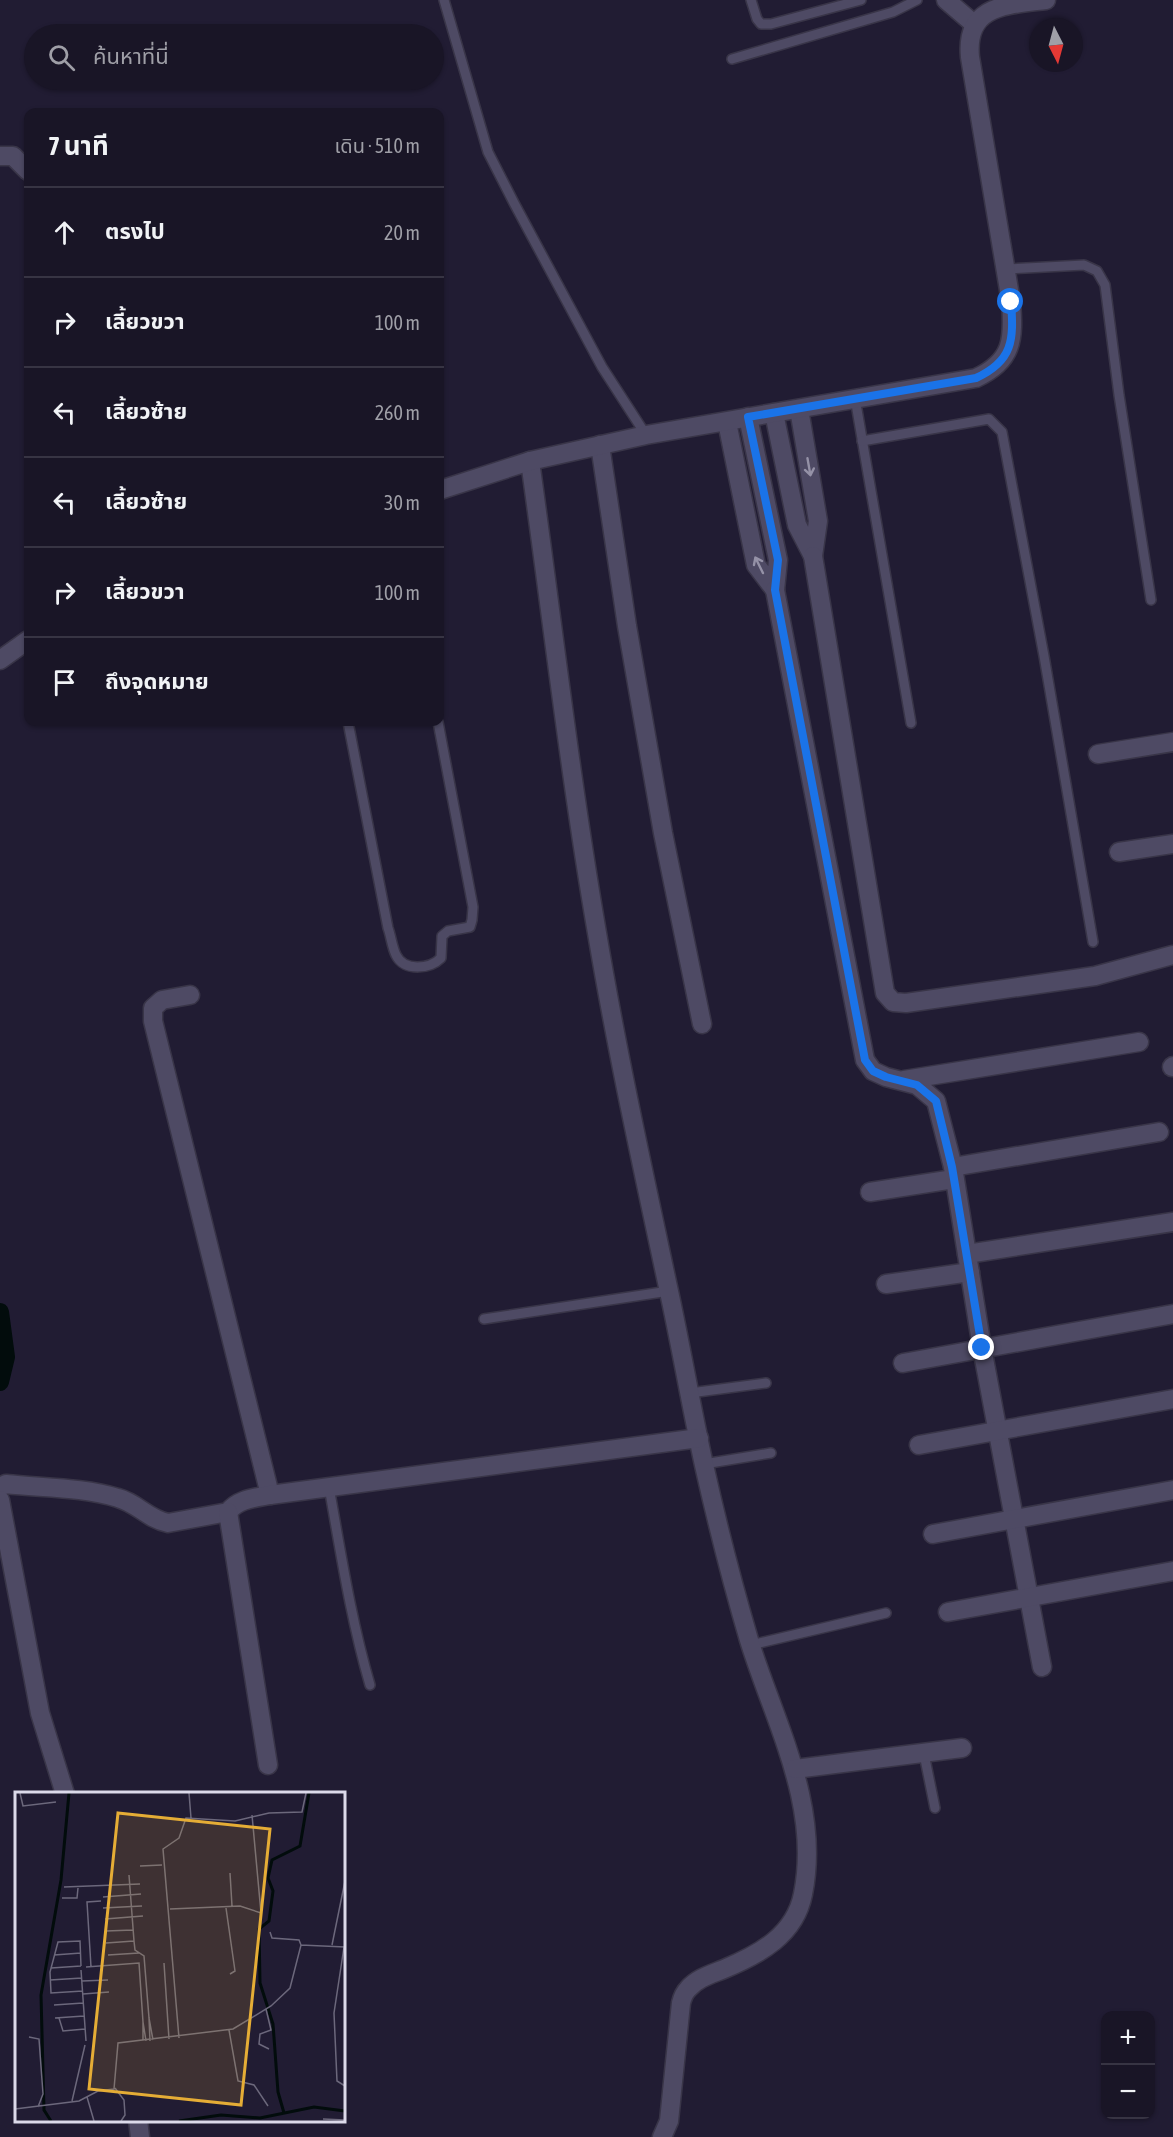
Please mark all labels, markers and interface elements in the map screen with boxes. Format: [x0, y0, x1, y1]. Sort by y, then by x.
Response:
north arrow [1029, 18, 1083, 72]
search box [24, 24, 444, 90]
icon: search [45, 41, 78, 74]
text: ค้นหาที่นี่ [93, 43, 169, 69]
text: 7 นาที [48, 131, 109, 161]
text: เดิน · 510 m [335, 134, 420, 157]
icon: ahead [48, 216, 81, 249]
text: ตรงไป [105, 218, 165, 244]
text: 20 m [384, 221, 420, 244]
route start [997, 288, 1023, 314]
icon: right [48, 306, 81, 339]
text: เลี้ยวขวา [105, 308, 185, 334]
text: 100 m [375, 311, 420, 334]
icon: left [48, 396, 81, 429]
text: เลี้ยวซ้าย [105, 398, 187, 424]
text: 260 m [375, 401, 420, 424]
one-way arrow [803, 456, 814, 476]
icon: left [48, 486, 81, 519]
text: เลี้ยวซ้าย [105, 488, 187, 514]
text: 30 m [384, 491, 420, 514]
one-way arrow [752, 556, 764, 574]
icon: right [48, 576, 81, 609]
text: เลี้ยวขวา [105, 578, 185, 604]
text: 100 m [375, 581, 420, 604]
icon: arrive [48, 666, 81, 699]
text: ถึงจุดหมาย [105, 668, 209, 694]
route end [968, 1334, 994, 1360]
inset map [15, 1792, 345, 2122]
map controls [1101, 2011, 1155, 2119]
button: + [1101, 2011, 1155, 2065]
button: − [1101, 2065, 1155, 2119]

